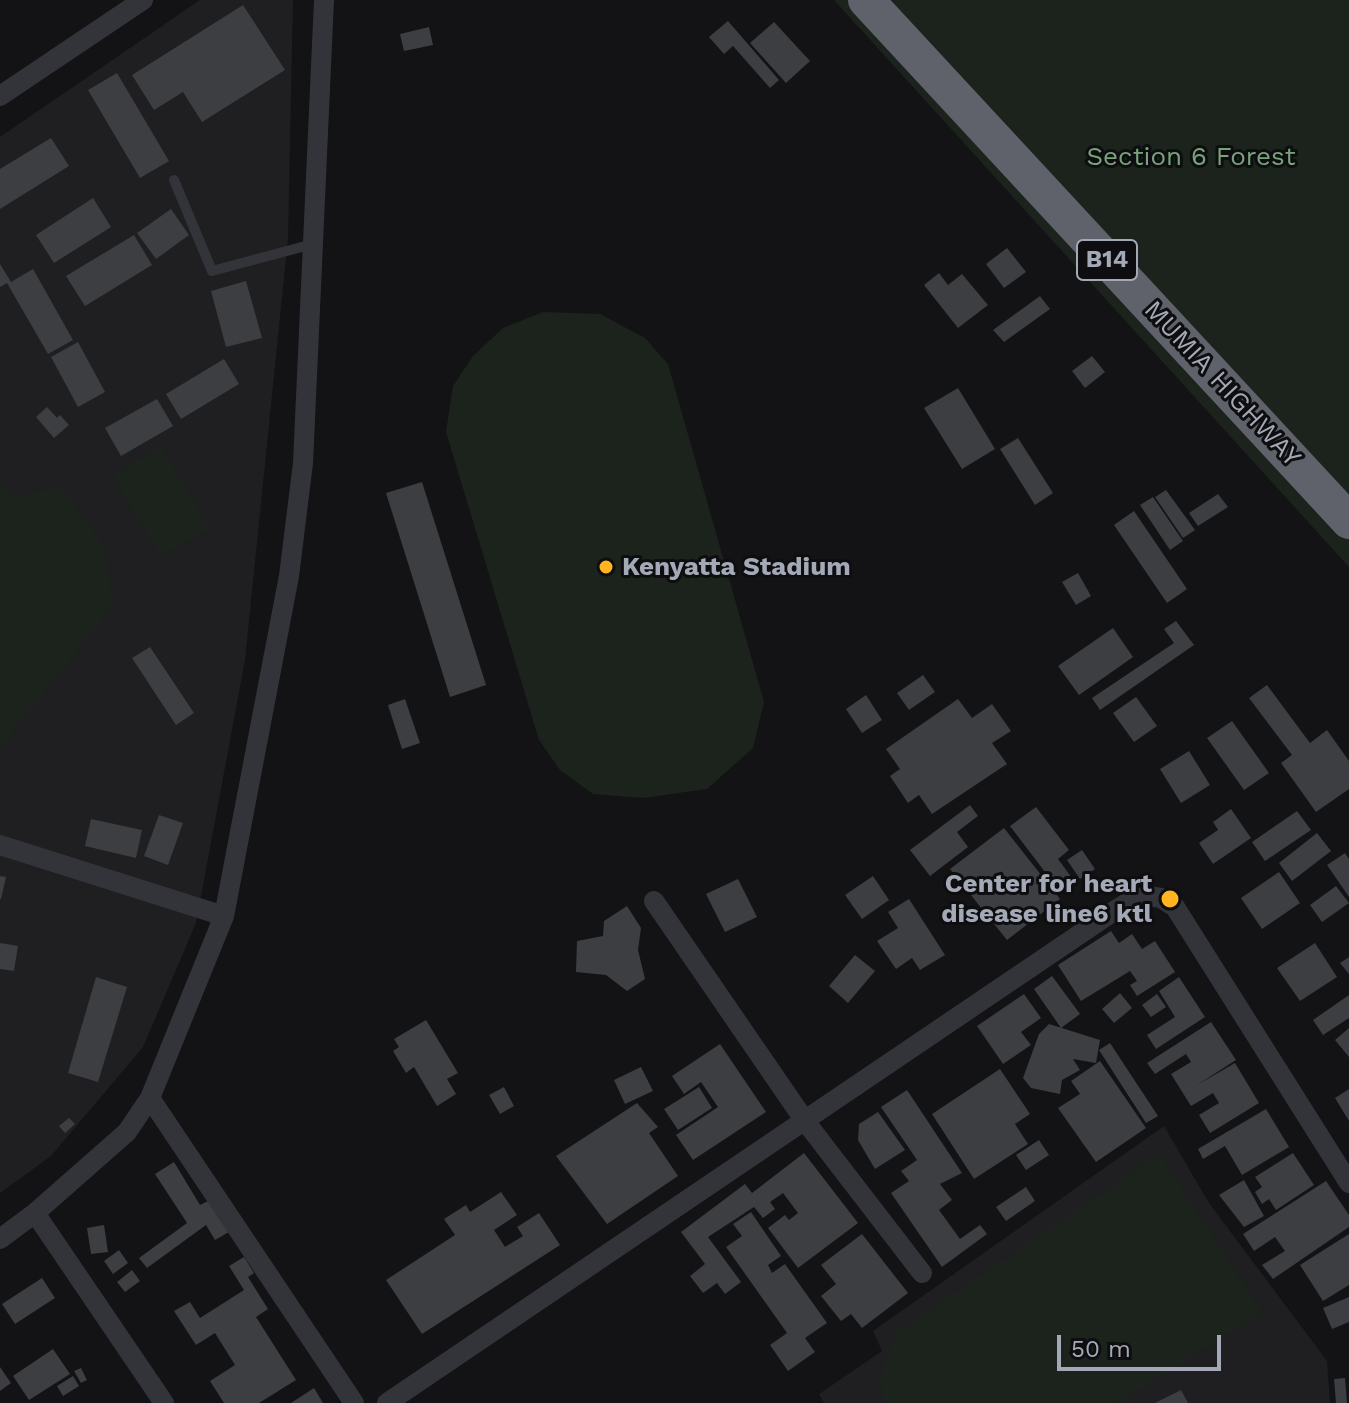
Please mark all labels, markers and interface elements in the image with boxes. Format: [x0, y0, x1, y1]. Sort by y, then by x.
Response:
park label: Section 6 Forest [1086, 141, 1296, 173]
road number: B14 [1077, 240, 1137, 280]
street label: MUMIA HIGHWAY [1137, 295, 1307, 473]
place label: Kenyatta Stadium [622, 551, 851, 583]
marker: Kenyatta Stadium [597, 558, 615, 576]
place label: Center for heart disease line6 ktl [941, 868, 1152, 930]
marker: Center for heart disease line6 ktl [1159, 888, 1181, 910]
scale bar [1061, 1319, 1225, 1369]
text: 50 m [1071, 1335, 1131, 1363]

